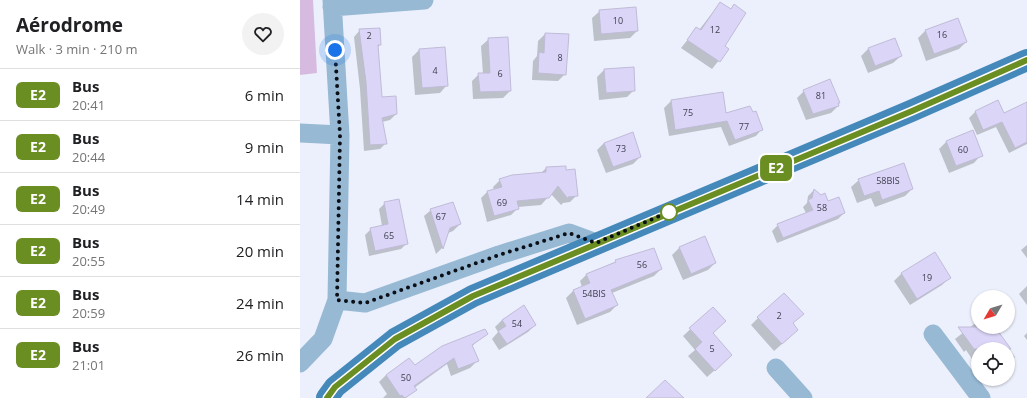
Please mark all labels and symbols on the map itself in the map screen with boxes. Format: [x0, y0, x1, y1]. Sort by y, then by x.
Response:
house number: 10 [613, 14, 623, 27]
house number: 12 [710, 23, 720, 36]
house number: 16 [937, 28, 947, 41]
house number: 2 [366, 29, 372, 42]
your location [325, 40, 345, 60]
house number: 8 [557, 51, 563, 64]
house number: 4 [432, 64, 438, 77]
house number: 6 [497, 67, 503, 80]
house number: 81 [816, 89, 826, 102]
house number: 75 [683, 106, 693, 119]
house number: 77 [739, 120, 749, 133]
house number: 73 [616, 142, 626, 155]
house number: 60 [958, 143, 968, 156]
line badge: E2 [758, 155, 794, 181]
house number: 58BIS [876, 174, 900, 187]
house number: 69 [497, 196, 507, 209]
house number: 58 [817, 201, 827, 214]
unlabelled marker [660, 203, 678, 221]
house number: 67 [436, 210, 446, 223]
house number: 65 [384, 229, 394, 242]
house number: 56 [637, 258, 647, 271]
house number: 19 [922, 271, 932, 284]
house number: 54BIS [582, 287, 606, 300]
north arrow [971, 290, 1015, 334]
house number: 2 [776, 309, 782, 322]
house number: 54 [512, 317, 522, 330]
house number: 5 [709, 342, 715, 355]
house number: 50 [401, 371, 411, 384]

